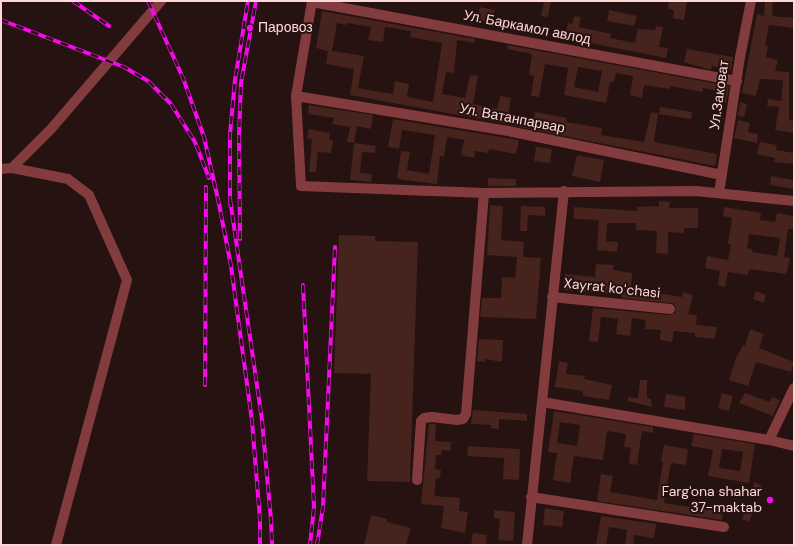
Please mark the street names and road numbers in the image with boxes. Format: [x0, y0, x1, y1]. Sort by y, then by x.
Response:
street label: Ул. Баркамол авлод [462, 7, 592, 49]
street label: Ул.Заковат [707, 59, 733, 131]
street label: Ул. Ватанпарвар [458, 101, 566, 137]
street label: Xayrat koʻchasi [563, 276, 661, 302]

